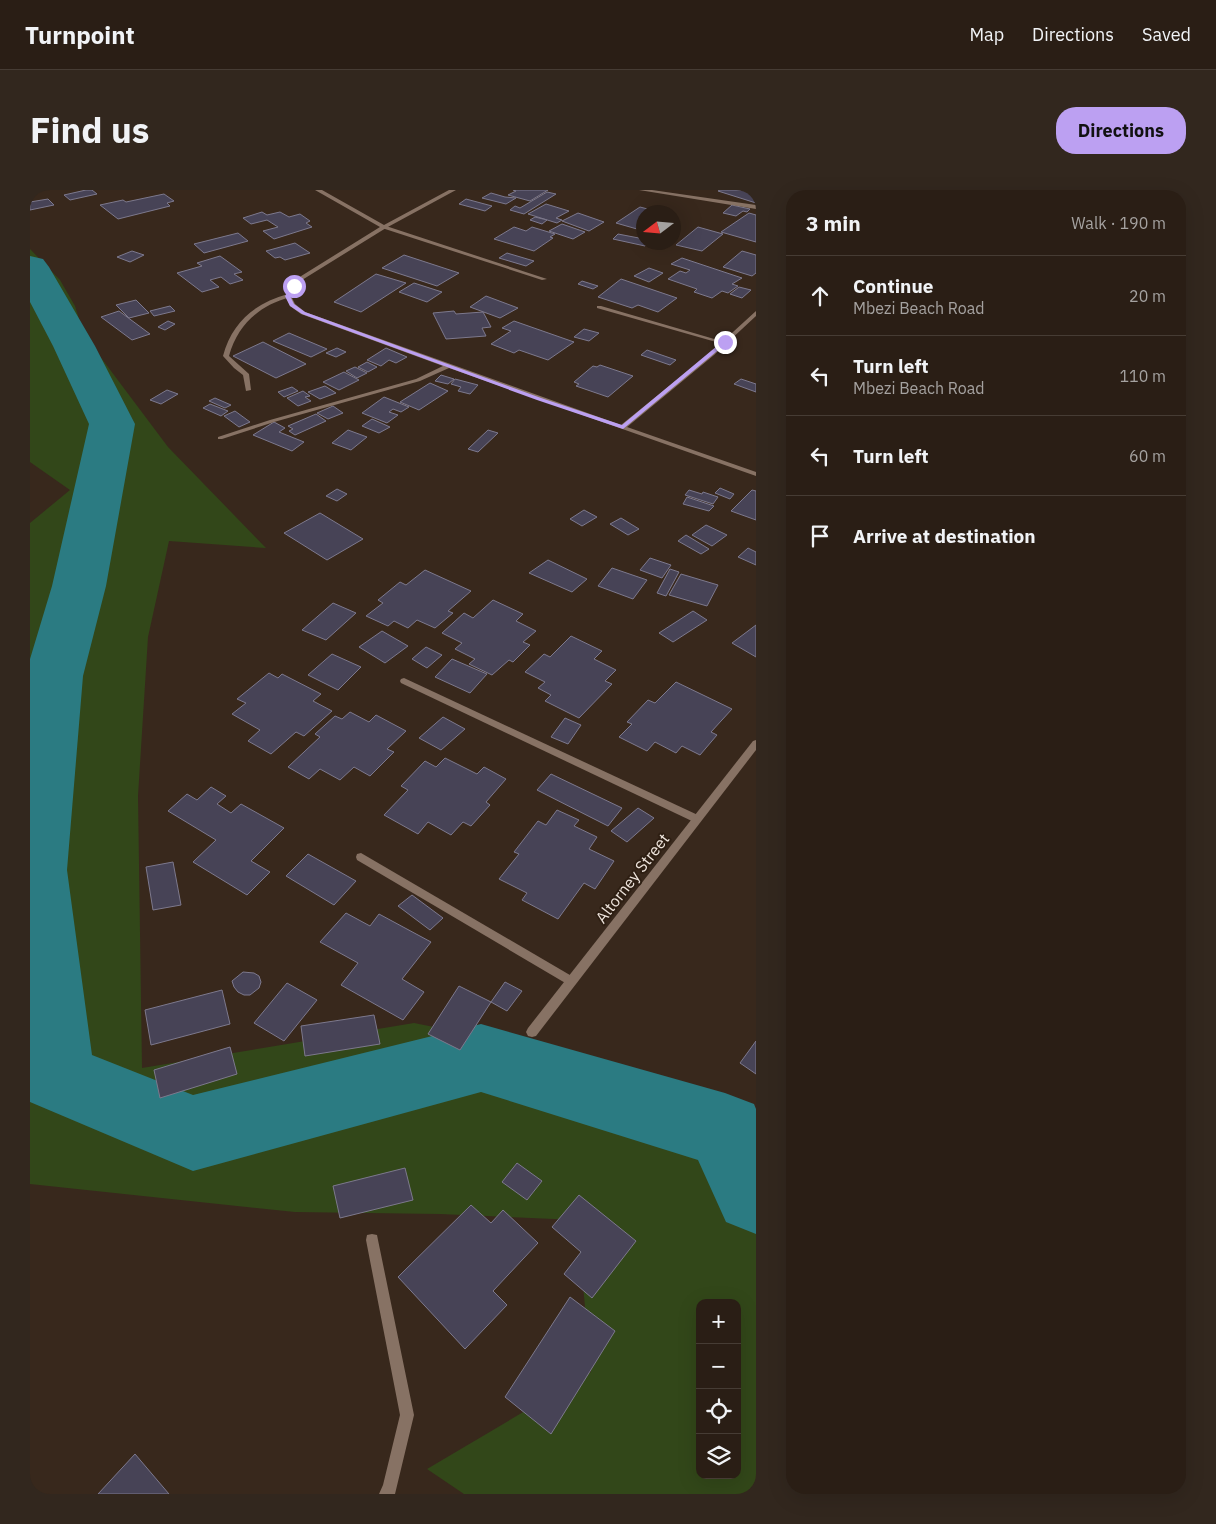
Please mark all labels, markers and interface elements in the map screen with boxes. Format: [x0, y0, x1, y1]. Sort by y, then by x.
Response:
text: Turnpoint [25, 19, 135, 51]
text: Map [969, 23, 1004, 46]
text: Directions [1032, 23, 1114, 46]
text: Saved [1142, 23, 1191, 46]
text: Find us [30, 107, 149, 153]
button: Directions [1056, 107, 1186, 154]
north arrow [636, 205, 681, 250]
text: 3 min [806, 209, 861, 237]
text: Walk · 190 m [1071, 213, 1166, 233]
text: Continue [853, 274, 933, 298]
route start [283, 275, 306, 298]
icon: ahead [806, 282, 834, 310]
text: 20 m [1129, 286, 1166, 306]
text: Mbezi Beach Road [853, 298, 985, 318]
route end [714, 331, 737, 354]
text: Turn left [853, 354, 929, 378]
icon: left [806, 362, 834, 390]
text: 110 m [1119, 366, 1166, 386]
text: Mbezi Beach Road [853, 378, 985, 398]
icon: left [806, 442, 834, 470]
text: Turn left [853, 444, 929, 468]
text: 60 m [1129, 446, 1166, 466]
icon: arrive [806, 522, 834, 550]
text: Arrive at destination [853, 524, 1036, 548]
street label: Altorney Street [591, 829, 673, 927]
map controls [696, 1299, 741, 1479]
button: + [696, 1299, 741, 1344]
button: − [696, 1344, 741, 1389]
button: locate [696, 1389, 741, 1434]
button: layers [696, 1434, 741, 1479]

